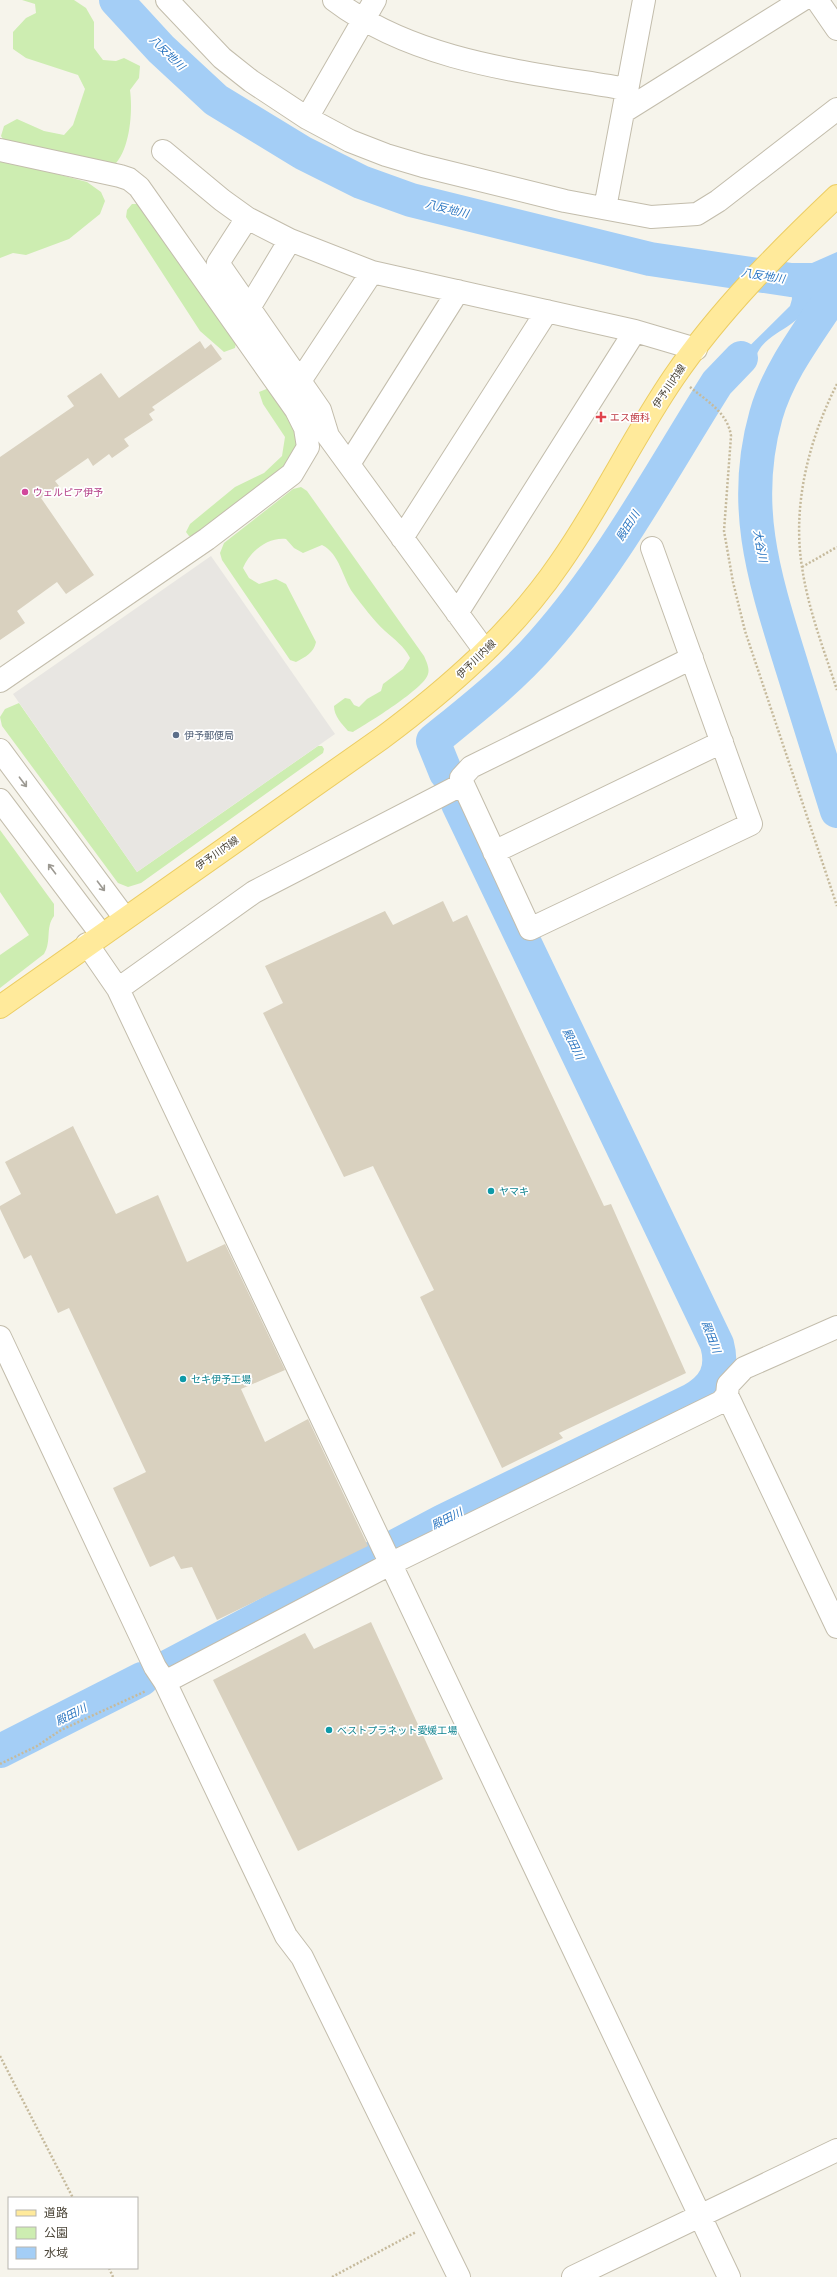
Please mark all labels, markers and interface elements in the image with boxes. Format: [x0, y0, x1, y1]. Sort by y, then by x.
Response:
water label: 八反地川 [147, 33, 188, 74]
water label: 八反地川 [424, 197, 471, 221]
water label: 八反地川 [740, 266, 787, 286]
street label: 伊予川内線 [650, 362, 688, 410]
marker: エス歯科 [595, 411, 607, 423]
place label: エス歯科 [610, 411, 650, 424]
place label: ウェルピア伊予 [33, 486, 103, 499]
marker: ウェルピア伊予 [20, 487, 30, 497]
water label: 殿田川 [614, 508, 643, 543]
water label: 大谷川 [750, 529, 770, 564]
street label: 伊予川内線 [454, 637, 498, 681]
place label: 伊予郵便局 [184, 729, 234, 742]
marker: 伊予郵便局 [171, 730, 181, 740]
one-way arrow [19, 776, 27, 787]
street label: 伊予川内線 [193, 833, 241, 873]
one-way arrow [48, 864, 56, 875]
one-way arrow [97, 880, 105, 891]
water label: 殿田川 [560, 1026, 587, 1063]
place label: ヤマキ [499, 1185, 529, 1198]
marker: ヤマキ [486, 1186, 496, 1196]
water label: 殿田川 [699, 1319, 723, 1356]
place label: セキ伊予工場 [191, 1373, 251, 1386]
marker: セキ伊予工場 [178, 1374, 188, 1384]
water label: 殿田川 [429, 1505, 466, 1532]
water label: 殿田川 [53, 1701, 90, 1728]
place label: ベストプラネット愛媛工場 [337, 1724, 457, 1737]
marker: ベストプラネット愛媛工場 [324, 1725, 334, 1735]
legend [8, 2197, 138, 2269]
text: 道路 [44, 2206, 68, 2220]
text: 公園 [44, 2226, 68, 2240]
text: 水域 [44, 2246, 68, 2260]

